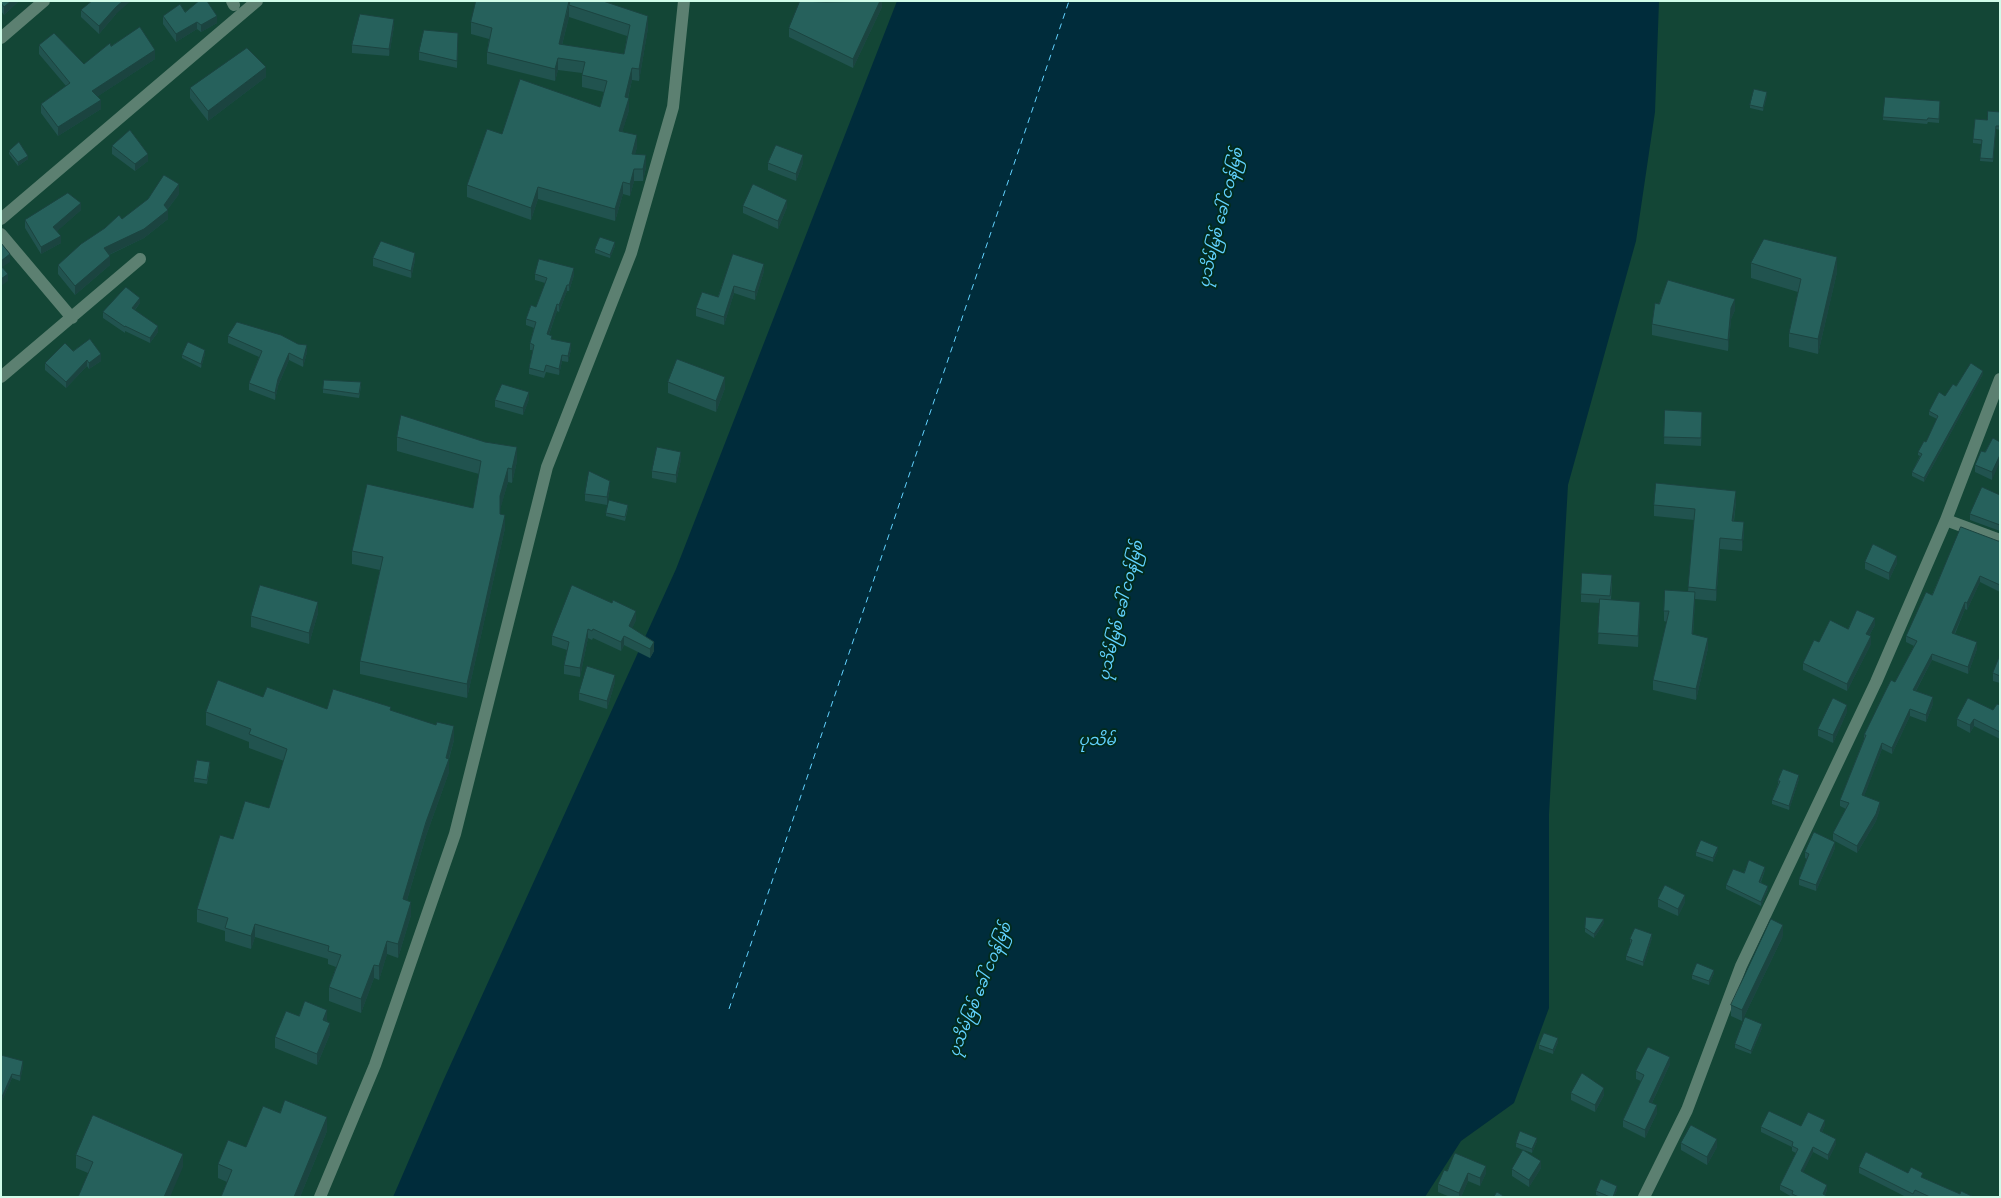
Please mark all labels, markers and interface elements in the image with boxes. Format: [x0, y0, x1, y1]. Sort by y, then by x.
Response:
water label: ပုသိမ်မြစ် ခေါ် ငဝန်မြစ် [1196, 146, 1248, 290]
water label: ပုသိမ်မြစ် ခေါ် ငဝန်မြစ် [1096, 539, 1148, 683]
water label: ပုသိမ် [1078, 732, 1116, 750]
water label: ပုသိမ်မြစ် ခေါ် ငဝန်မြစ် [946, 920, 1016, 1060]

